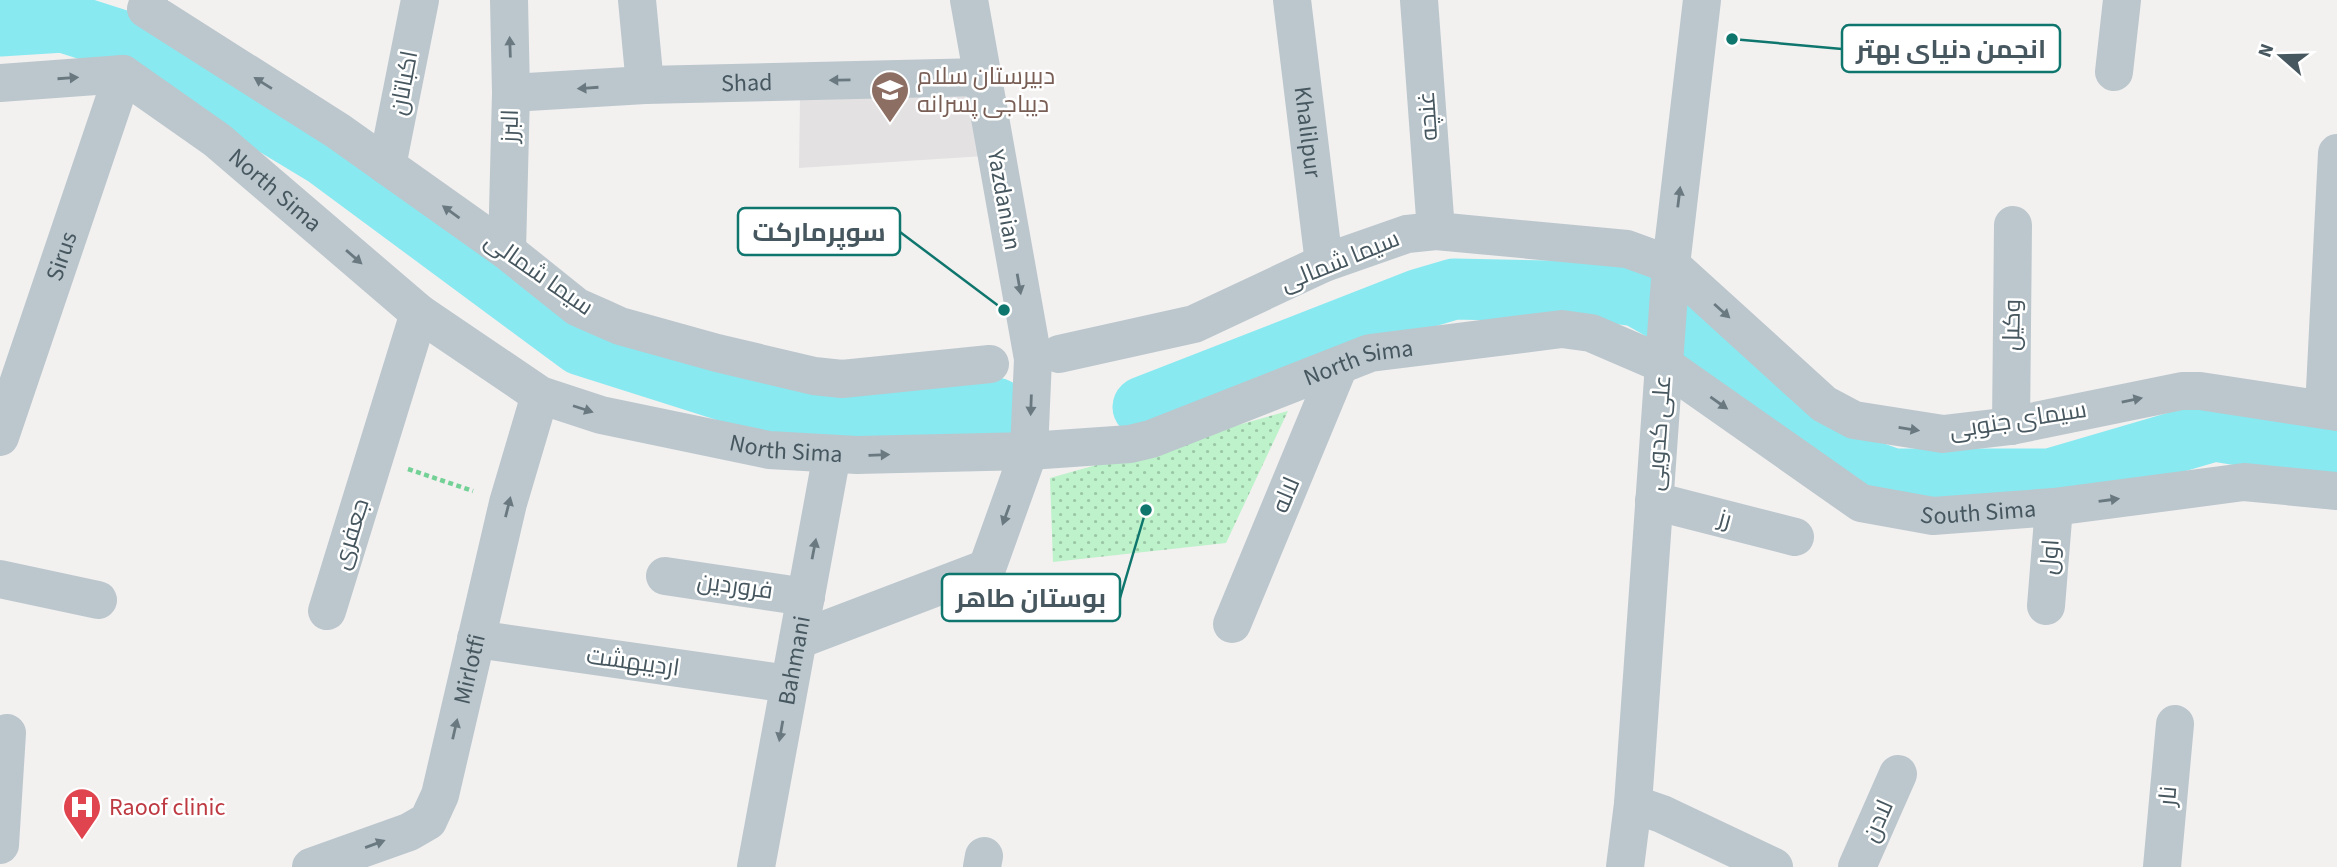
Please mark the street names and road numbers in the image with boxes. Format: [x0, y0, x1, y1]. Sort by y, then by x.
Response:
street label: اکباتان [381, 48, 427, 118]
street label: Shad [721, 64, 773, 101]
street label: Khalilpur [1285, 84, 1331, 180]
street label: غنچه [1409, 90, 1447, 142]
street label: البرز [492, 109, 528, 145]
street label: North Sima [221, 140, 330, 240]
street label: Yazdanian [978, 146, 1030, 253]
street label: سیما شمالی [1275, 221, 1405, 301]
street label: سیما شمالی [477, 224, 601, 324]
street label: Sirus [37, 227, 86, 285]
street label: وکیل [1994, 299, 2030, 351]
street label: North Sima [1298, 330, 1415, 395]
street label: علی کدویی [1637, 374, 1681, 492]
street label: سیمای جنوبی [1947, 392, 2089, 448]
street label: North Sima [726, 425, 844, 472]
street label: لاله [1263, 472, 1309, 518]
street label: South Sima [1918, 491, 2037, 533]
street label: جعفری [324, 494, 378, 574]
street label: رز [1712, 500, 1736, 538]
street label: اول [2031, 538, 2069, 576]
street label: فروردین [695, 563, 775, 609]
street label: Bahmani [769, 613, 819, 708]
street label: Mirlotfi [444, 630, 494, 708]
street label: اردیبهشت [584, 638, 682, 686]
street label: نار [2150, 785, 2186, 809]
street label: لادن [1853, 794, 1903, 848]

